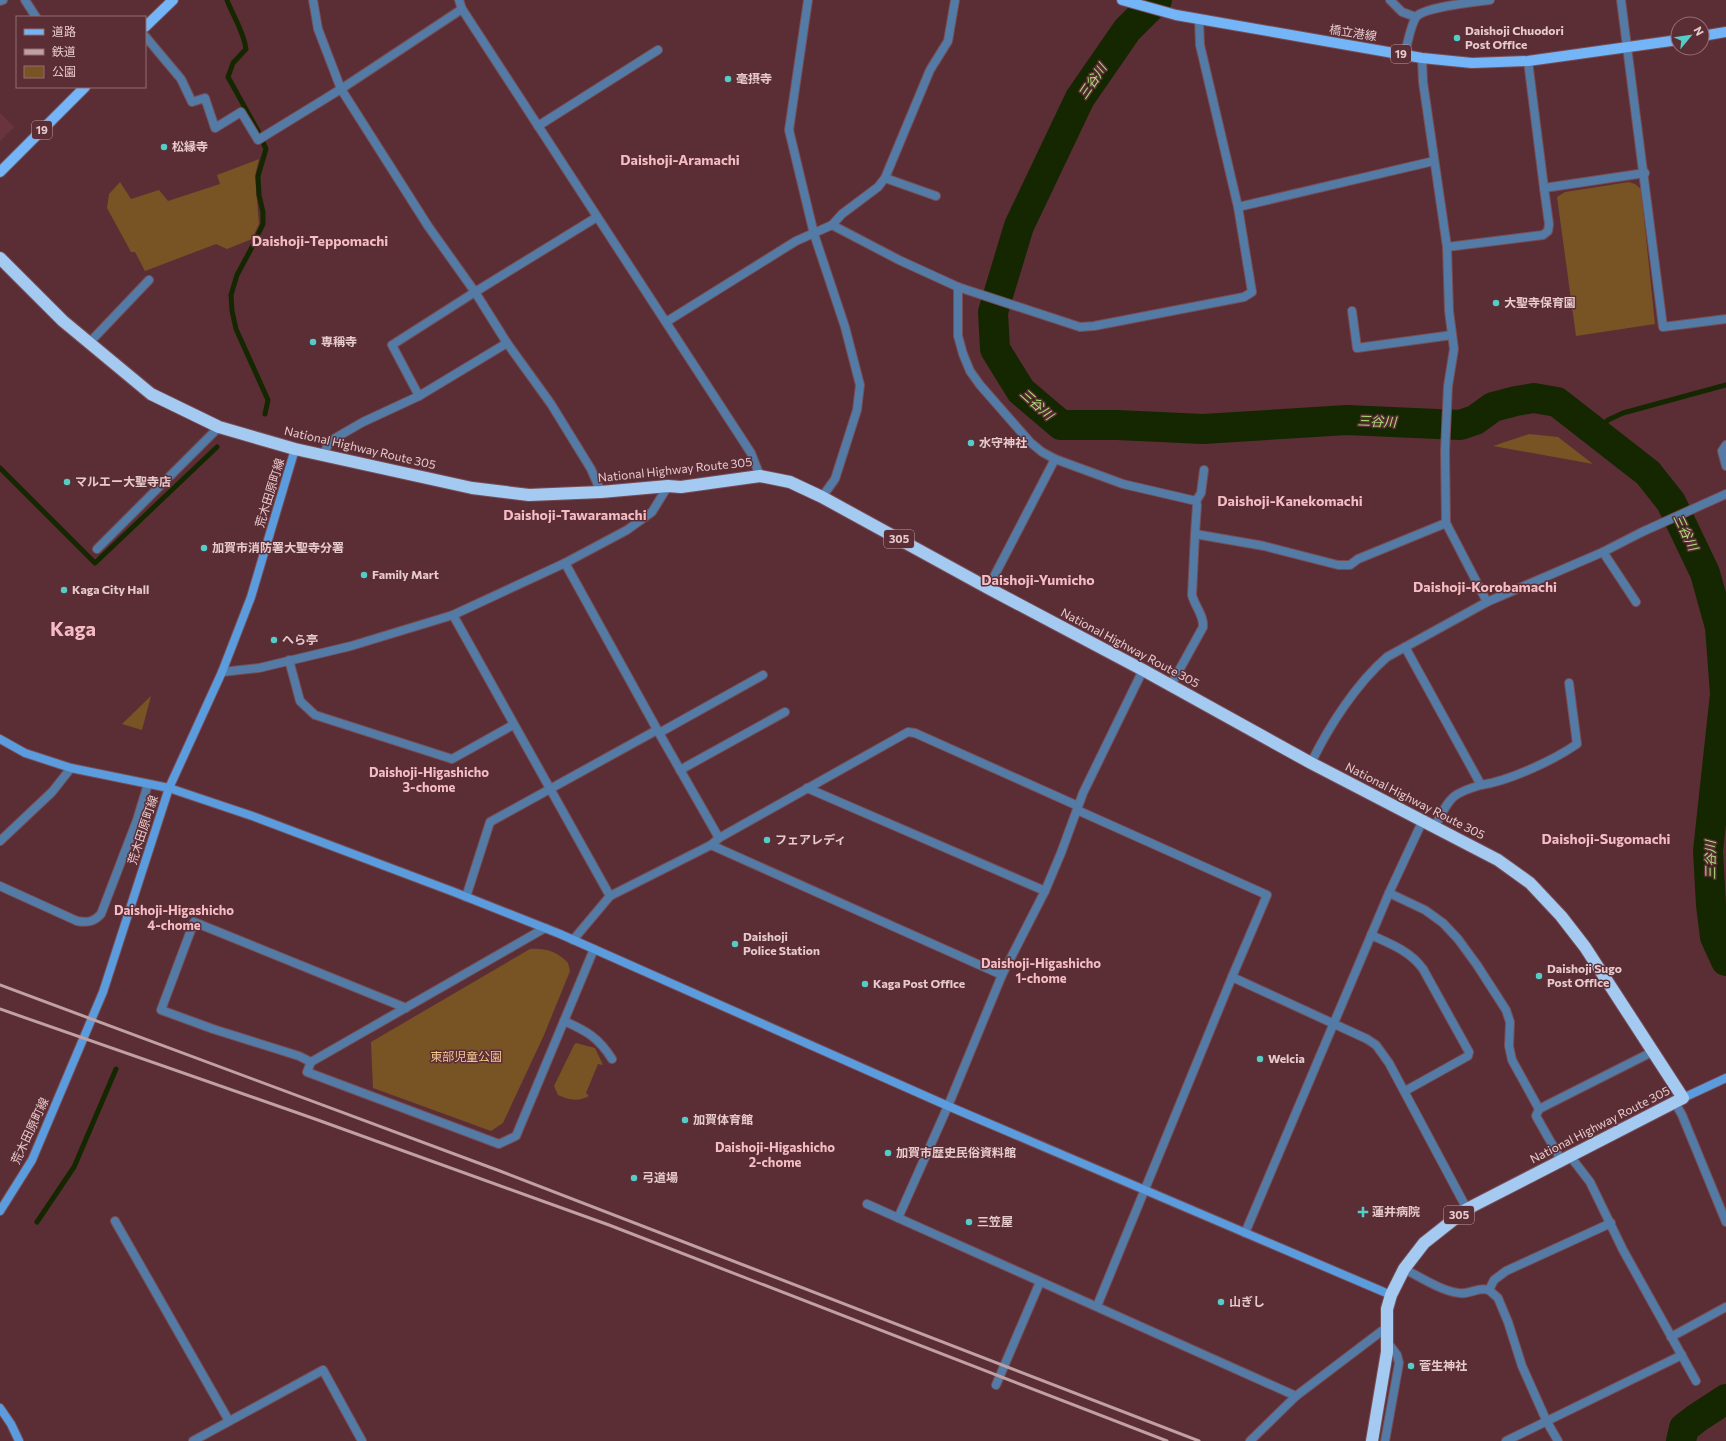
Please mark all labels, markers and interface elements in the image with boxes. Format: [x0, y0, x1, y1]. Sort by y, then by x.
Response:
legend [16, 16, 146, 88]
north arrow [1670, 16, 1710, 56]
street label: 橋立港線 [1328, 21, 1378, 43]
place label: Daishoji Chuodori Post Office [1465, 23, 1564, 51]
text: 道路 [52, 24, 76, 38]
text: N [1691, 24, 1707, 38]
marker: Daishoji Chuodori Post Office [1452, 33, 1462, 43]
text: 鉄道 [52, 44, 76, 58]
road number: 19 [1391, 45, 1411, 63]
water label: 三谷川 [1074, 59, 1111, 102]
text: 公園 [52, 64, 76, 78]
place label: 毫摂寺 [736, 71, 772, 85]
marker: 毫摂寺 [723, 74, 733, 84]
road number: 19 [32, 121, 52, 139]
place label: 松縁寺 [172, 139, 208, 153]
marker: 松縁寺 [159, 142, 169, 152]
district label: Daishoji-Aramachi [620, 151, 740, 168]
district label: Daishoji-Teppomachi [252, 232, 388, 249]
place label: 大聖寺保育園 [1504, 295, 1576, 309]
marker: 大聖寺保育園 [1491, 298, 1501, 308]
place label: 専稱寺 [321, 334, 357, 348]
marker: 専稱寺 [308, 337, 318, 347]
water label: 三谷川 [1017, 385, 1058, 424]
water label: 三谷川 [1357, 412, 1399, 430]
street label: National Highway Route 305 [283, 423, 437, 471]
place label: 水守神社 [979, 435, 1027, 449]
marker: 水守神社 [966, 438, 976, 448]
street label: National Highway Route 305 [597, 454, 753, 484]
street label: 荒木田原町線 [252, 456, 286, 529]
place label: マルエー大聖寺店 [75, 474, 171, 488]
marker: マルエー大聖寺店 [62, 477, 72, 487]
district label: Daishoji-Kanekomachi [1217, 492, 1363, 509]
district label: Daishoji-Tawaramachi [503, 506, 647, 523]
water label: 三谷川 [1670, 511, 1703, 555]
road number: 305 [884, 530, 914, 548]
place label: 加賀市消防署大聖寺分署 [212, 540, 344, 554]
marker: 加賀市消防署大聖寺分署 [199, 543, 209, 553]
place label: Family Mart [372, 567, 439, 581]
marker: Family Mart [359, 570, 369, 580]
district label: Daishoji-Yumicho [981, 571, 1095, 588]
district label: Daishoji-Korobamachi [1413, 578, 1557, 595]
place label: Kaga City Hall [72, 582, 149, 596]
marker: Kaga City Hall [59, 585, 69, 595]
street label: National Highway Route 305 [1059, 605, 1202, 690]
district label: Kaga [50, 616, 96, 640]
place label: へら亭 [282, 632, 318, 646]
marker: へら亭 [269, 635, 279, 645]
street label: National Highway Route 305 [1343, 759, 1488, 842]
district label: Daishoji-Higashicho 3-chome [369, 764, 489, 795]
street label: 荒木田原町線 [124, 793, 160, 866]
district label: Daishoji-Sugomachi [1542, 830, 1671, 847]
place label: フェアレディ [775, 832, 846, 846]
marker: フェアレディ [762, 835, 772, 845]
water label: 三谷川 [1702, 839, 1718, 880]
district label: Daishoji-Higashicho 4-chome [114, 902, 234, 933]
place label: Daishoji Police Station [743, 929, 820, 957]
marker: Daishoji Police Station [730, 939, 740, 949]
district label: Daishoji-Higashicho 1-chome [981, 955, 1101, 986]
place label: Daishoji Sugo Post Office [1547, 961, 1622, 989]
marker: Daishoji Sugo Post Office [1534, 971, 1544, 981]
place label: Kaga Post Office [873, 976, 965, 990]
marker: Kaga Post Office [860, 979, 870, 989]
park label: 東部児童公園 [430, 1049, 502, 1063]
place label: Welcia [1268, 1051, 1305, 1065]
marker: Welcia [1255, 1054, 1265, 1064]
street label: National Highway Route 305 [1527, 1083, 1672, 1166]
street label: 荒木田原町線 [8, 1095, 51, 1166]
place label: 加賀体育館 [693, 1112, 753, 1126]
marker: 加賀体育館 [680, 1115, 690, 1125]
district label: Daishoji-Higashicho 2-chome [715, 1139, 835, 1170]
place label: 加賀市歴史民俗資料館 [896, 1145, 1016, 1159]
marker: 加賀市歴史民俗資料館 [883, 1148, 893, 1158]
place label: 弓道場 [642, 1170, 678, 1184]
marker: 弓道場 [629, 1173, 639, 1183]
place label: 蓮井病院 [1372, 1204, 1420, 1218]
marker: 蓮井病院 [1357, 1206, 1369, 1218]
road number: 305 [1444, 1206, 1474, 1224]
place label: 三笠屋 [977, 1214, 1013, 1228]
marker: 三笠屋 [964, 1217, 974, 1227]
place label: 山ぎし [1229, 1294, 1265, 1308]
marker: 山ぎし [1216, 1297, 1226, 1307]
place label: 菅生神社 [1419, 1358, 1467, 1372]
marker: 菅生神社 [1406, 1361, 1416, 1371]

